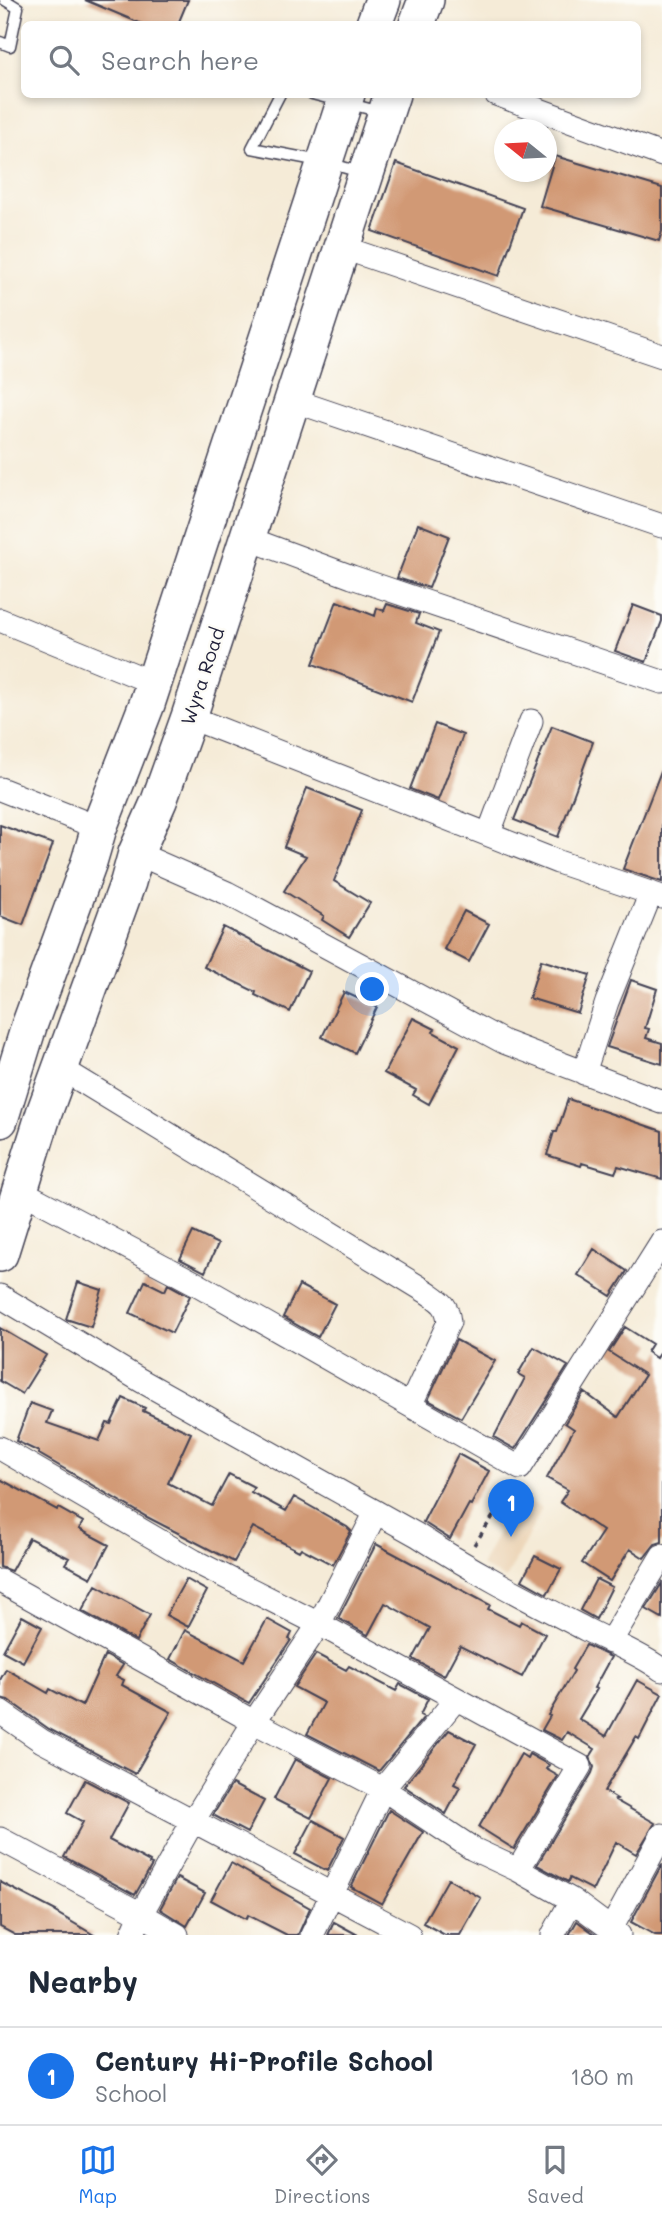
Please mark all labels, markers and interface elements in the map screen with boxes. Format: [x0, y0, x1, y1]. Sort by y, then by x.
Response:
search box [21, 21, 641, 98]
icon: search [45, 41, 83, 79]
text: Search here [101, 43, 259, 77]
north arrow [494, 119, 557, 182]
street label: Wyra Road [174, 624, 230, 728]
your location [355, 972, 389, 1006]
pin: 1 [488, 1479, 534, 1537]
text: Nearby [28, 1961, 138, 2001]
text: Century Hi-Profile School [95, 2044, 433, 2078]
text: 1 [46, 2061, 56, 2091]
text: 180 m [570, 2061, 634, 2091]
text: School [95, 2078, 168, 2108]
tab: Map [78, 2141, 117, 2208]
tab: Directions [274, 2141, 370, 2208]
tab: Saved [527, 2141, 584, 2208]

